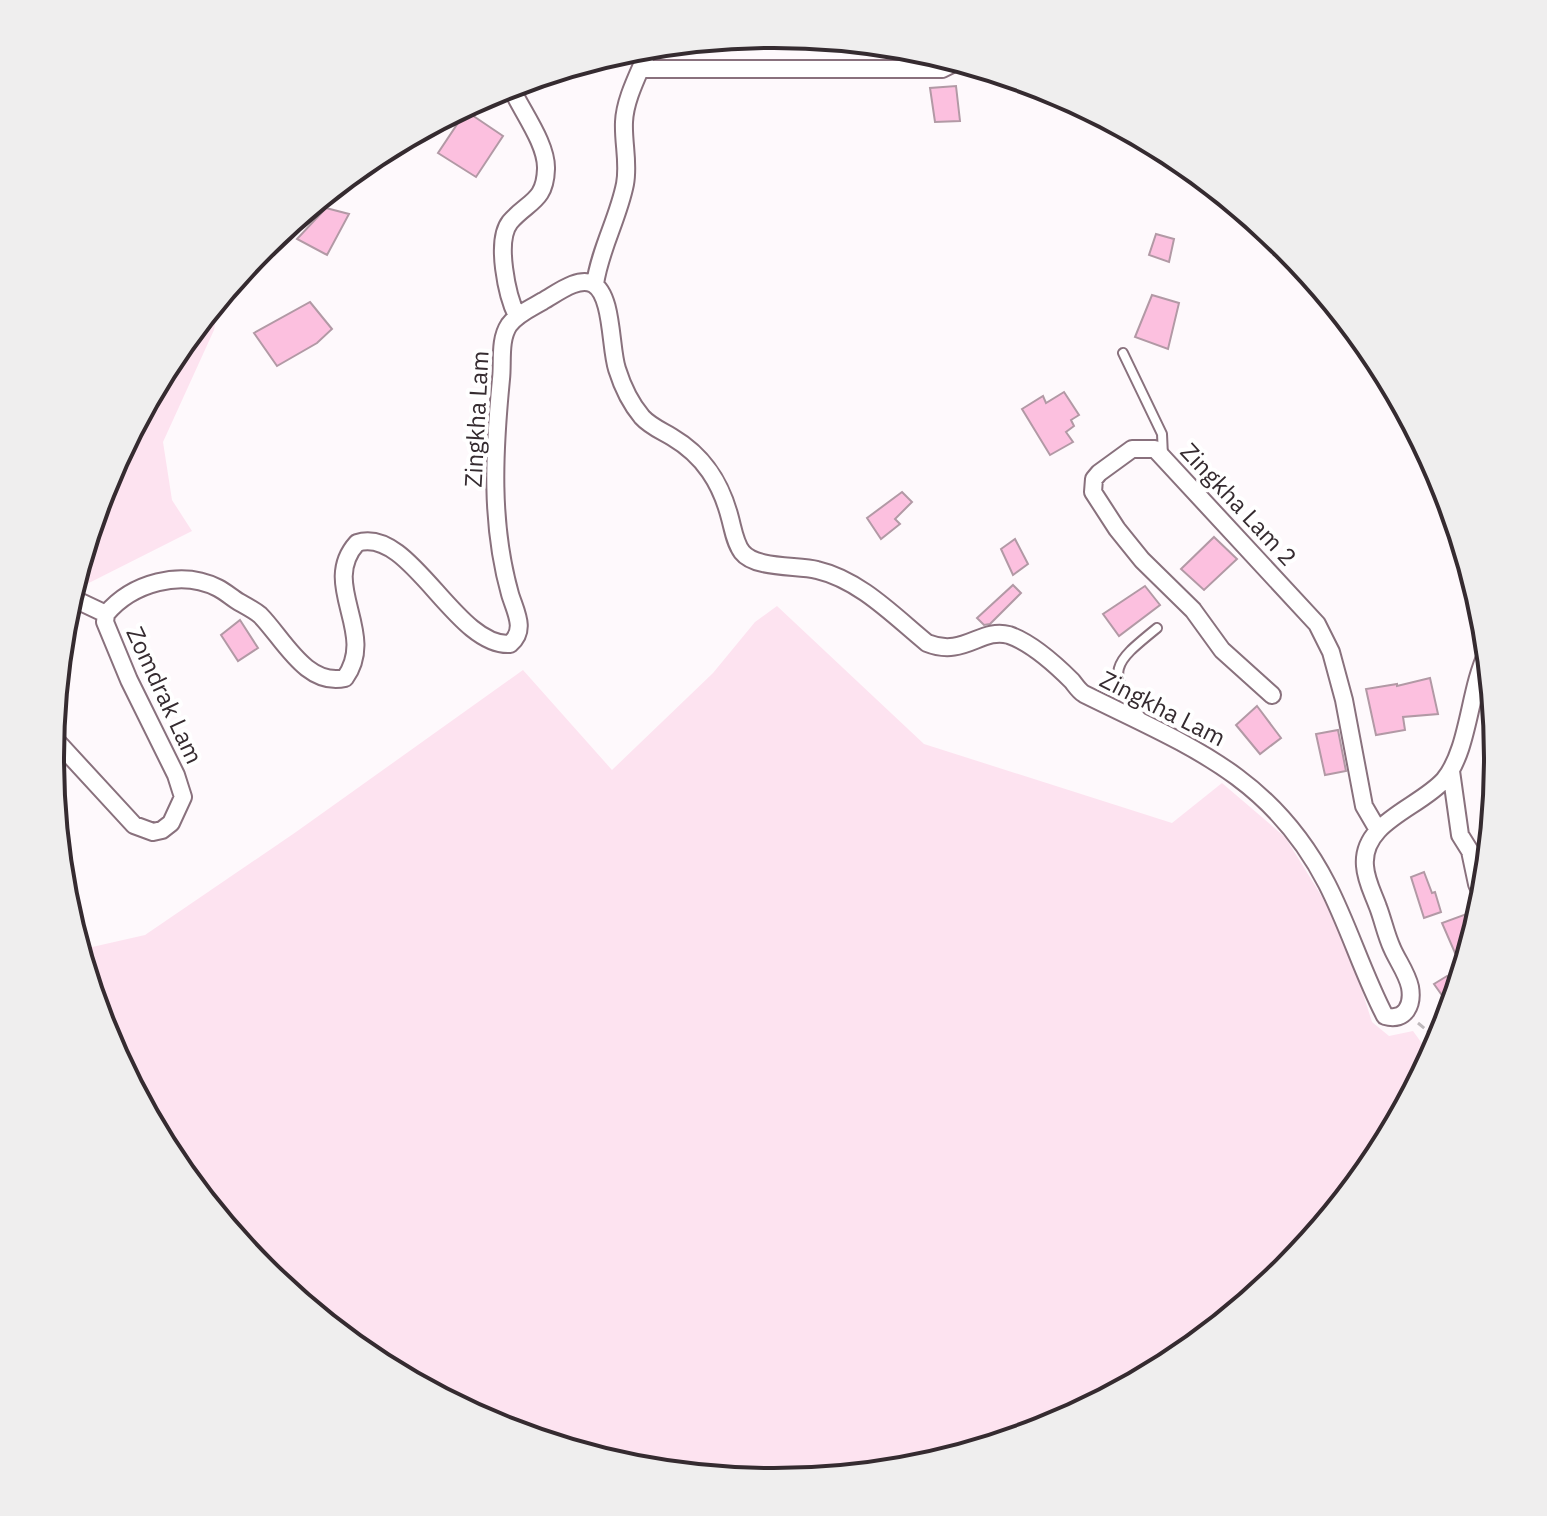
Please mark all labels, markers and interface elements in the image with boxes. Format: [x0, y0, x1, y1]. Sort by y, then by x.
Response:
street label: Zingkha Lam [456, 350, 496, 488]
street label: Zingkha Lam 2 [1174, 436, 1304, 572]
street label: Zomdrak Lam [119, 621, 211, 769]
street label: Zingkha Lam [1095, 663, 1231, 753]

